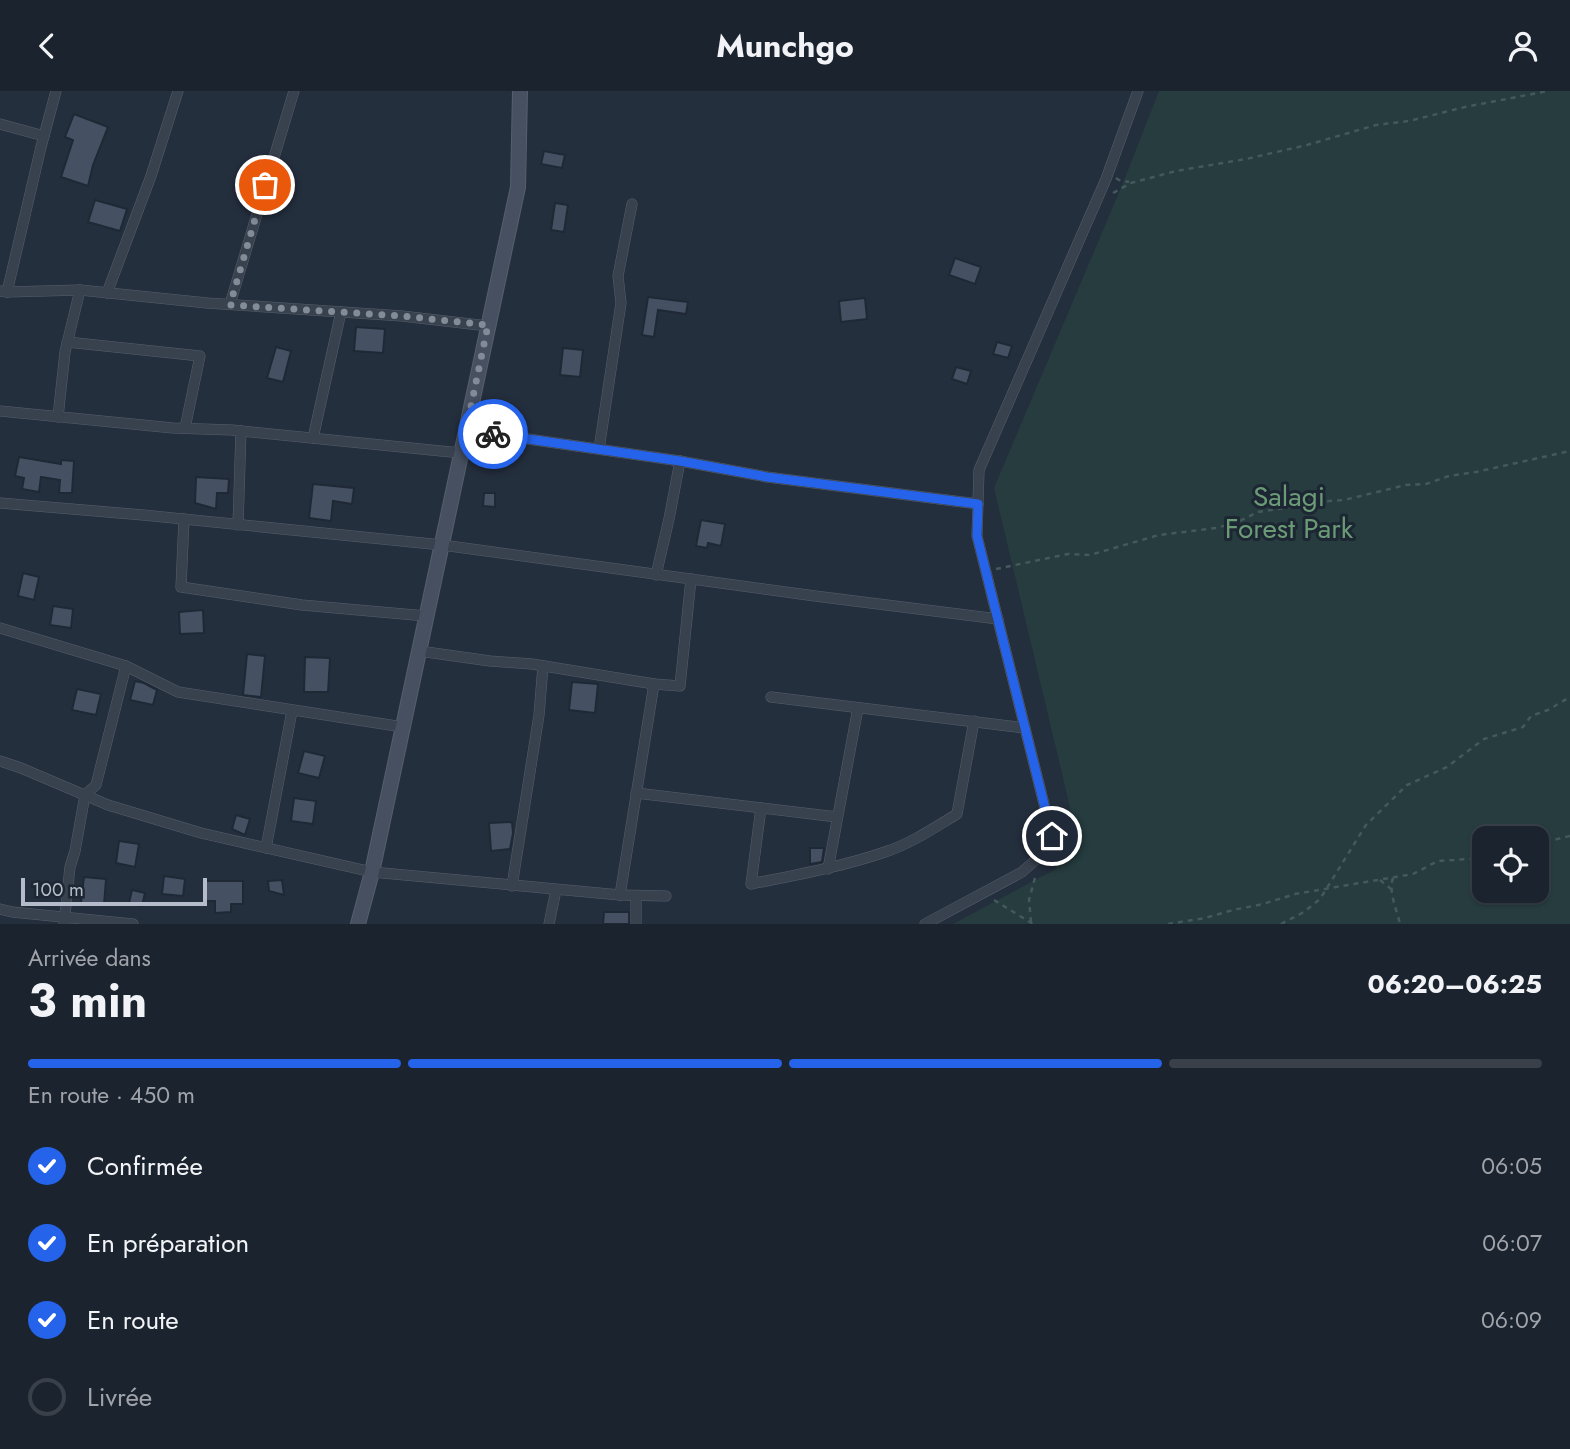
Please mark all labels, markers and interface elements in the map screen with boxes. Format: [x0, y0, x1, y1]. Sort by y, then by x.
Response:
text: Munchgo [716, 23, 854, 69]
icon: back [28, 27, 66, 65]
icon: person [1504, 27, 1542, 65]
pin [235, 155, 295, 215]
icon: bag [246, 166, 284, 204]
courier [458, 399, 528, 469]
icon: bike [474, 415, 512, 453]
park label: Salagi Forest Park [1225, 476, 1354, 549]
pin [1022, 806, 1082, 866]
icon: home [1033, 817, 1071, 855]
map controls [1472, 826, 1549, 903]
button: locate [1472, 826, 1549, 903]
scale bar [21, 875, 206, 907]
text: 100 m [32, 876, 84, 903]
text: Arrivée dans [28, 941, 151, 975]
text: 06:20–06:25 [1368, 965, 1542, 1003]
text: 3 min [28, 968, 147, 1034]
text: En route · 450 m [28, 1078, 195, 1112]
icon: check [28, 1147, 66, 1185]
text: Confirmée [87, 1147, 203, 1185]
text: 06:05 [1481, 1149, 1542, 1183]
icon: check [28, 1224, 66, 1262]
text: En préparation [87, 1224, 249, 1262]
text: 06:07 [1482, 1226, 1542, 1260]
icon: check [28, 1301, 66, 1339]
text: En route [87, 1301, 179, 1339]
text: 06:09 [1481, 1303, 1542, 1337]
text: Livrée [87, 1378, 152, 1416]

